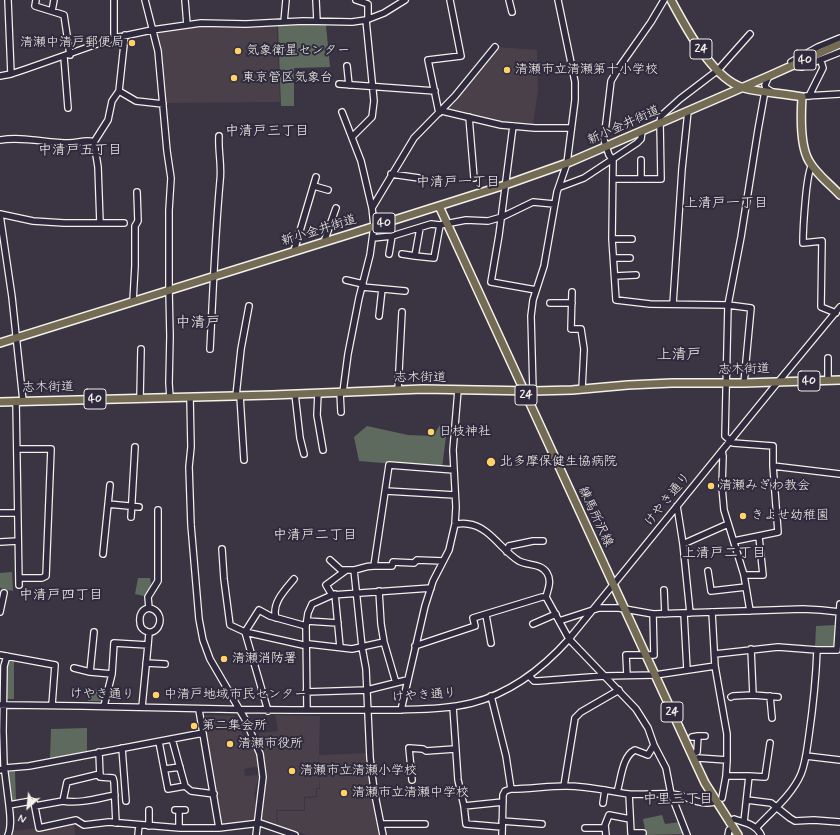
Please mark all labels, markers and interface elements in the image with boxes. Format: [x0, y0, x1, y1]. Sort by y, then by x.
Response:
place label: 清瀬中清戸郵便局 [20, 35, 124, 51]
marker: 清瀬中清戸郵便局 [127, 38, 137, 48]
road number: 24 [690, 39, 712, 59]
place label: 気象衛星センター [246, 43, 350, 59]
marker: 気象衛星センター [233, 46, 243, 56]
road number: 40 [794, 50, 816, 70]
place label: 清瀬市立清瀬第十小学校 [515, 62, 658, 78]
marker: 清瀬市立清瀬第十小学校 [502, 65, 512, 75]
place label: 東京管区気象台 [242, 70, 333, 86]
marker: 東京管区気象台 [229, 73, 239, 83]
street label: 新小金井街道 [585, 103, 663, 149]
district label: 中清戸三丁目 [225, 124, 309, 140]
district label: 中清戸五丁目 [38, 143, 122, 159]
district label: 中清戸一丁目 [416, 175, 500, 191]
district label: 上清戸一丁目 [684, 196, 768, 212]
street label: 新小金井街道 [279, 212, 359, 250]
road number: 40 [373, 213, 395, 233]
district label: 中清戸 [176, 315, 220, 333]
district label: 上清戸 [657, 347, 701, 365]
street label: 志木街道 [718, 362, 770, 378]
street label: 志木街道 [394, 370, 446, 386]
road number: 40 [798, 371, 820, 391]
street label: 志木街道 [22, 380, 74, 396]
road number: 24 [515, 385, 537, 405]
road number: 40 [84, 389, 106, 409]
place label: 日枝神社 [439, 424, 491, 440]
marker: 日枝神社 [426, 427, 436, 437]
place label: 北多摩保健生協病院 [500, 454, 617, 470]
marker: 北多摩保健生協病院 [485, 456, 497, 468]
street label: けやき通り [641, 470, 695, 530]
place label: 清瀬みぎわ教会 [719, 478, 810, 494]
marker: 清瀬みぎわ教会 [706, 481, 716, 491]
street label: 練馬所沢線 [574, 484, 616, 550]
place label: きよせ幼稚園 [751, 508, 829, 524]
marker: きよせ幼稚園 [738, 511, 748, 521]
district label: 中清戸二丁目 [273, 528, 357, 544]
district label: 上清戸二丁目 [682, 546, 766, 562]
district label: 中清戸四丁目 [19, 588, 103, 604]
place label: 清瀬消防署 [232, 651, 297, 667]
marker: 清瀬消防署 [219, 654, 229, 664]
street label: けやき通り [391, 686, 457, 706]
street label: けやき通り [69, 687, 135, 703]
place label: 中清戸地域市民センター [164, 687, 307, 703]
marker: 中清戸地域市民センター [151, 690, 161, 700]
road number: 24 [661, 702, 683, 722]
place label: 第二集会所 [202, 718, 267, 734]
marker: 第二集会所 [189, 721, 199, 731]
place label: 清瀬市役所 [238, 736, 303, 752]
marker: 清瀬市役所 [225, 739, 235, 749]
place label: 清瀬市立清瀬小学校 [300, 763, 417, 779]
marker: 清瀬市立清瀬小学校 [287, 766, 297, 776]
place label: 清瀬市立清瀬中学校 [352, 785, 469, 801]
north arrow [8, 787, 48, 827]
marker: 清瀬市立清瀬中学校 [339, 788, 349, 798]
district label: 中里三丁目 [643, 792, 713, 808]
text: N [16, 810, 29, 826]

